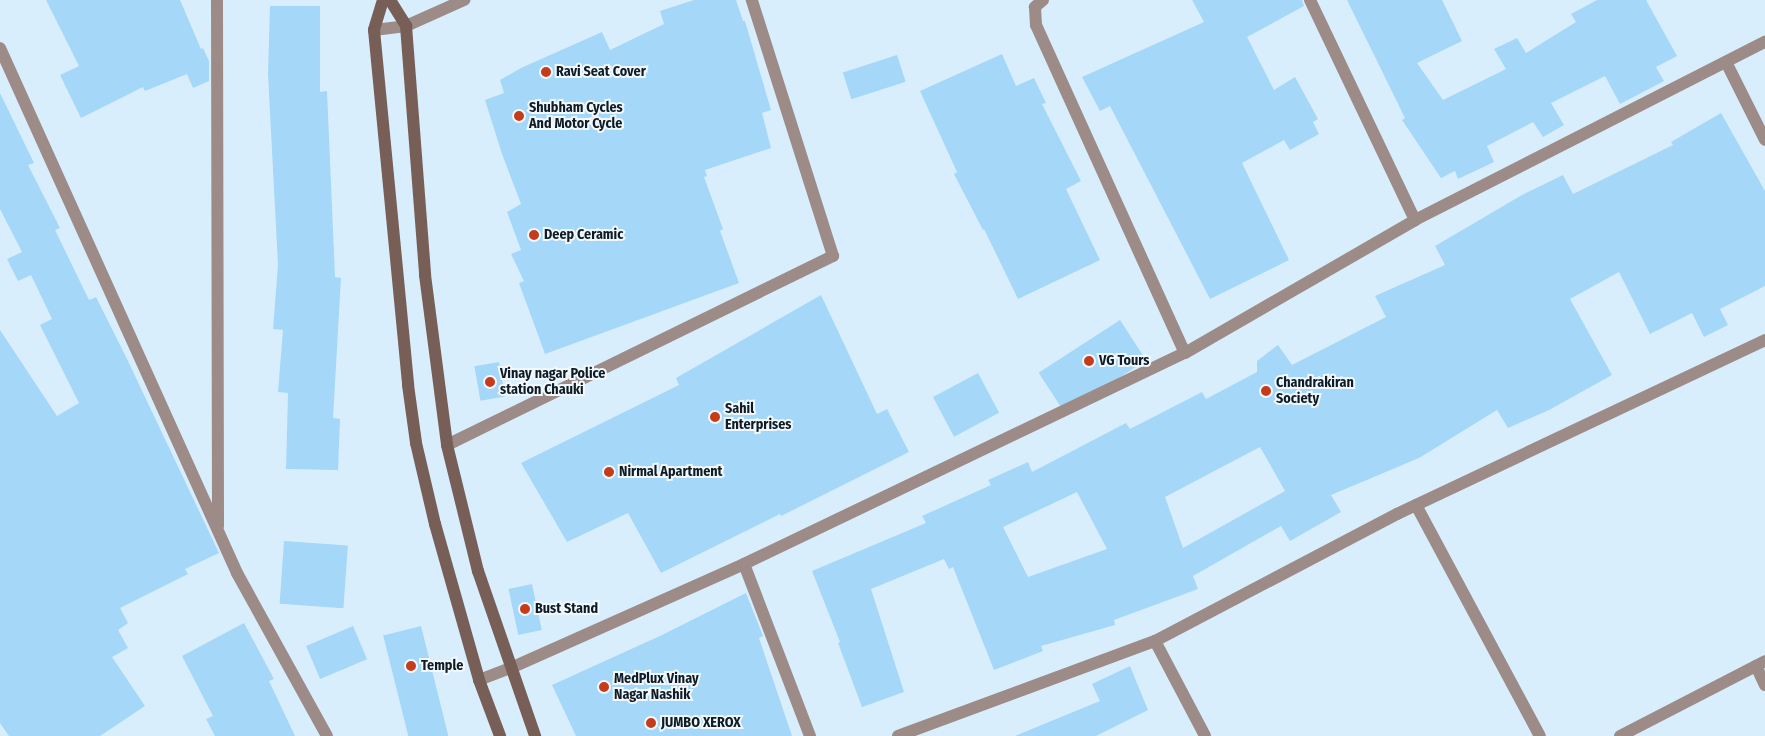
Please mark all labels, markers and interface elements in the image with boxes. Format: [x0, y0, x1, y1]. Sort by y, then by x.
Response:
place label: Ravi Seat Cover [556, 64, 646, 80]
marker: Ravi Seat Cover [540, 66, 552, 78]
place label: Shubham Cycles And Motor Cycle [529, 100, 623, 132]
marker: Shubham Cycles And Motor Cycle [513, 110, 525, 122]
place label: Deep Ceramic [544, 227, 623, 243]
marker: Deep Ceramic [528, 229, 540, 241]
place label: VG Tours [1099, 353, 1149, 369]
marker: VG Tours [1083, 355, 1095, 367]
place label: Vinay nagar Police station Chauki [500, 366, 605, 398]
place label: Chandrakiran Society [1276, 375, 1354, 408]
marker: Vinay nagar Police station Chauki [484, 376, 496, 388]
marker: Chandrakiran Society [1260, 385, 1272, 397]
place label: Sahil Enterprises [725, 401, 791, 434]
marker: Sahil Enterprises [709, 411, 721, 423]
place label: Nirmal Apartment [619, 464, 723, 480]
marker: Nirmal Apartment [603, 466, 615, 478]
place label: Bust Stand [535, 601, 598, 617]
marker: Bust Stand [519, 603, 531, 615]
place label: Temple [421, 658, 463, 674]
marker: Temple [405, 660, 417, 672]
place label: MedPlux Vinay Nagar Nashik [614, 671, 699, 704]
marker: MedPlux Vinay Nagar Nashik [598, 681, 610, 693]
place label: JUMBO XEROX [661, 715, 741, 731]
marker: JUMBO XEROX [645, 717, 657, 729]

